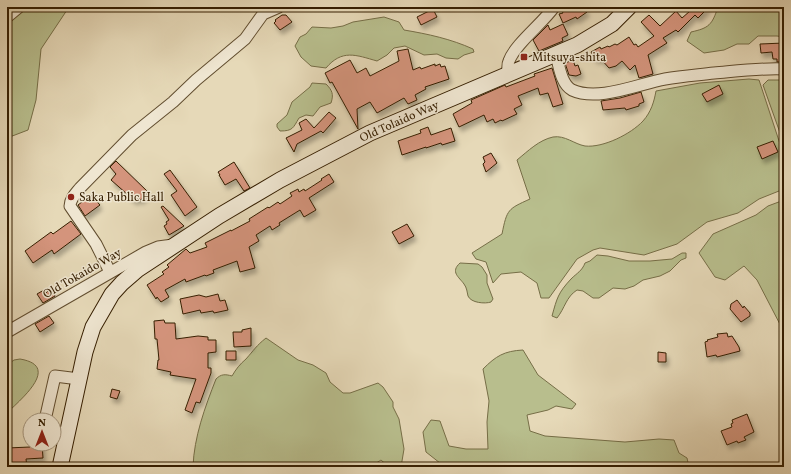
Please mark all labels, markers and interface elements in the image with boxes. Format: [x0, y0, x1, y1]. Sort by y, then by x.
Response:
place label: Mitsuya-shita [532, 50, 606, 66]
marker: Mitsuya-shita [519, 52, 529, 62]
street label: Old Tolaido Way [357, 97, 442, 147]
place label: Saka Public Hall [79, 190, 164, 206]
marker: Saka Public Hall [66, 192, 76, 202]
street label: Old Tokaido Way [40, 245, 125, 303]
north arrow [22, 412, 62, 452]
text: N [38, 416, 46, 431]

